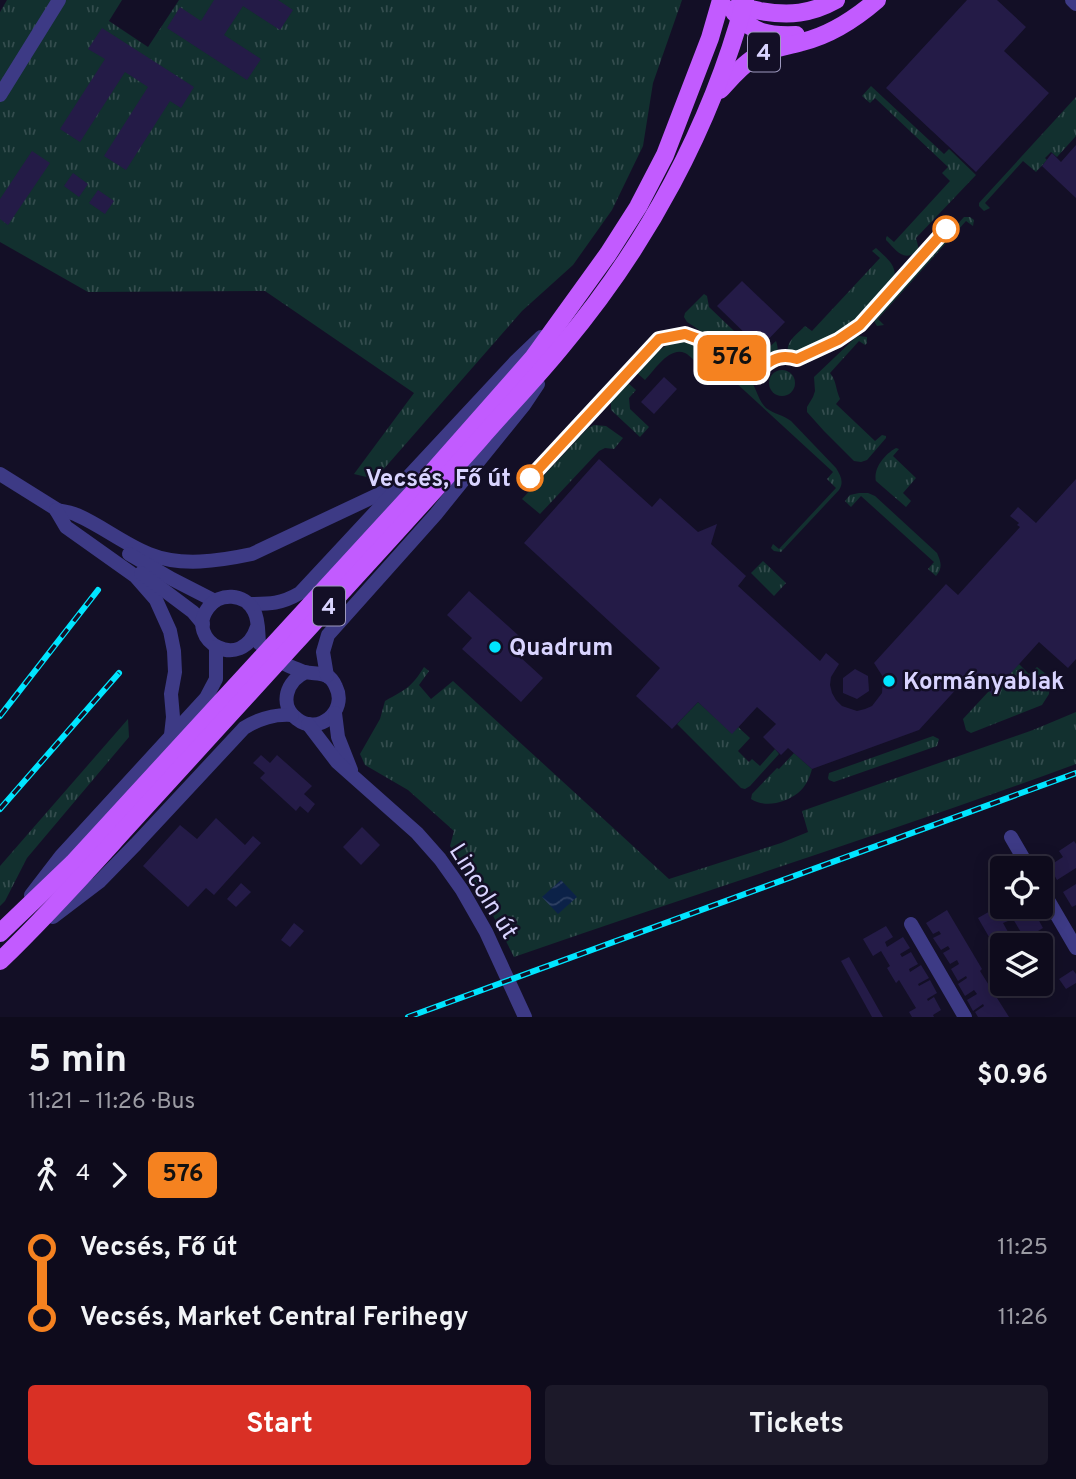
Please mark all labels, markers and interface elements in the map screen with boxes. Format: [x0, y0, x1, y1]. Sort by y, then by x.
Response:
road number: 4 [748, 32, 780, 72]
unlabelled marker [933, 216, 959, 242]
line badge: 576 [692, 335, 772, 381]
text: 576 [711, 343, 753, 373]
place label: Vecsés, Fő út [366, 465, 511, 495]
marker: Vecsés, Fő út [517, 465, 543, 491]
road number: 4 [313, 586, 345, 626]
place label: Quadrum [509, 634, 613, 664]
marker: Quadrum [487, 639, 503, 655]
place label: Kormányablak [903, 668, 1065, 698]
marker: Kormányablak [881, 673, 897, 689]
street label: Lincoln út [441, 839, 523, 945]
map controls [990, 856, 1053, 996]
button: locate [990, 856, 1053, 919]
button: layers [990, 933, 1053, 996]
text: 5 min [28, 1037, 127, 1086]
text: $0.96 [977, 1060, 1048, 1093]
text: 11:21 – 11:26 · Bus [28, 1088, 195, 1117]
icon: walk [28, 1156, 66, 1194]
icon: forward [100, 1156, 138, 1194]
text: 4 [76, 1160, 90, 1189]
text: 576 [162, 1160, 203, 1190]
text: Vecsés, Fő út [80, 1232, 238, 1265]
text: 11:25 [997, 1234, 1048, 1263]
text: Vecsés, Market Central Ferihegy [80, 1302, 469, 1335]
text: 11:26 [998, 1304, 1048, 1333]
button: Start [28, 1385, 531, 1465]
button: Tickets [545, 1385, 1048, 1465]

